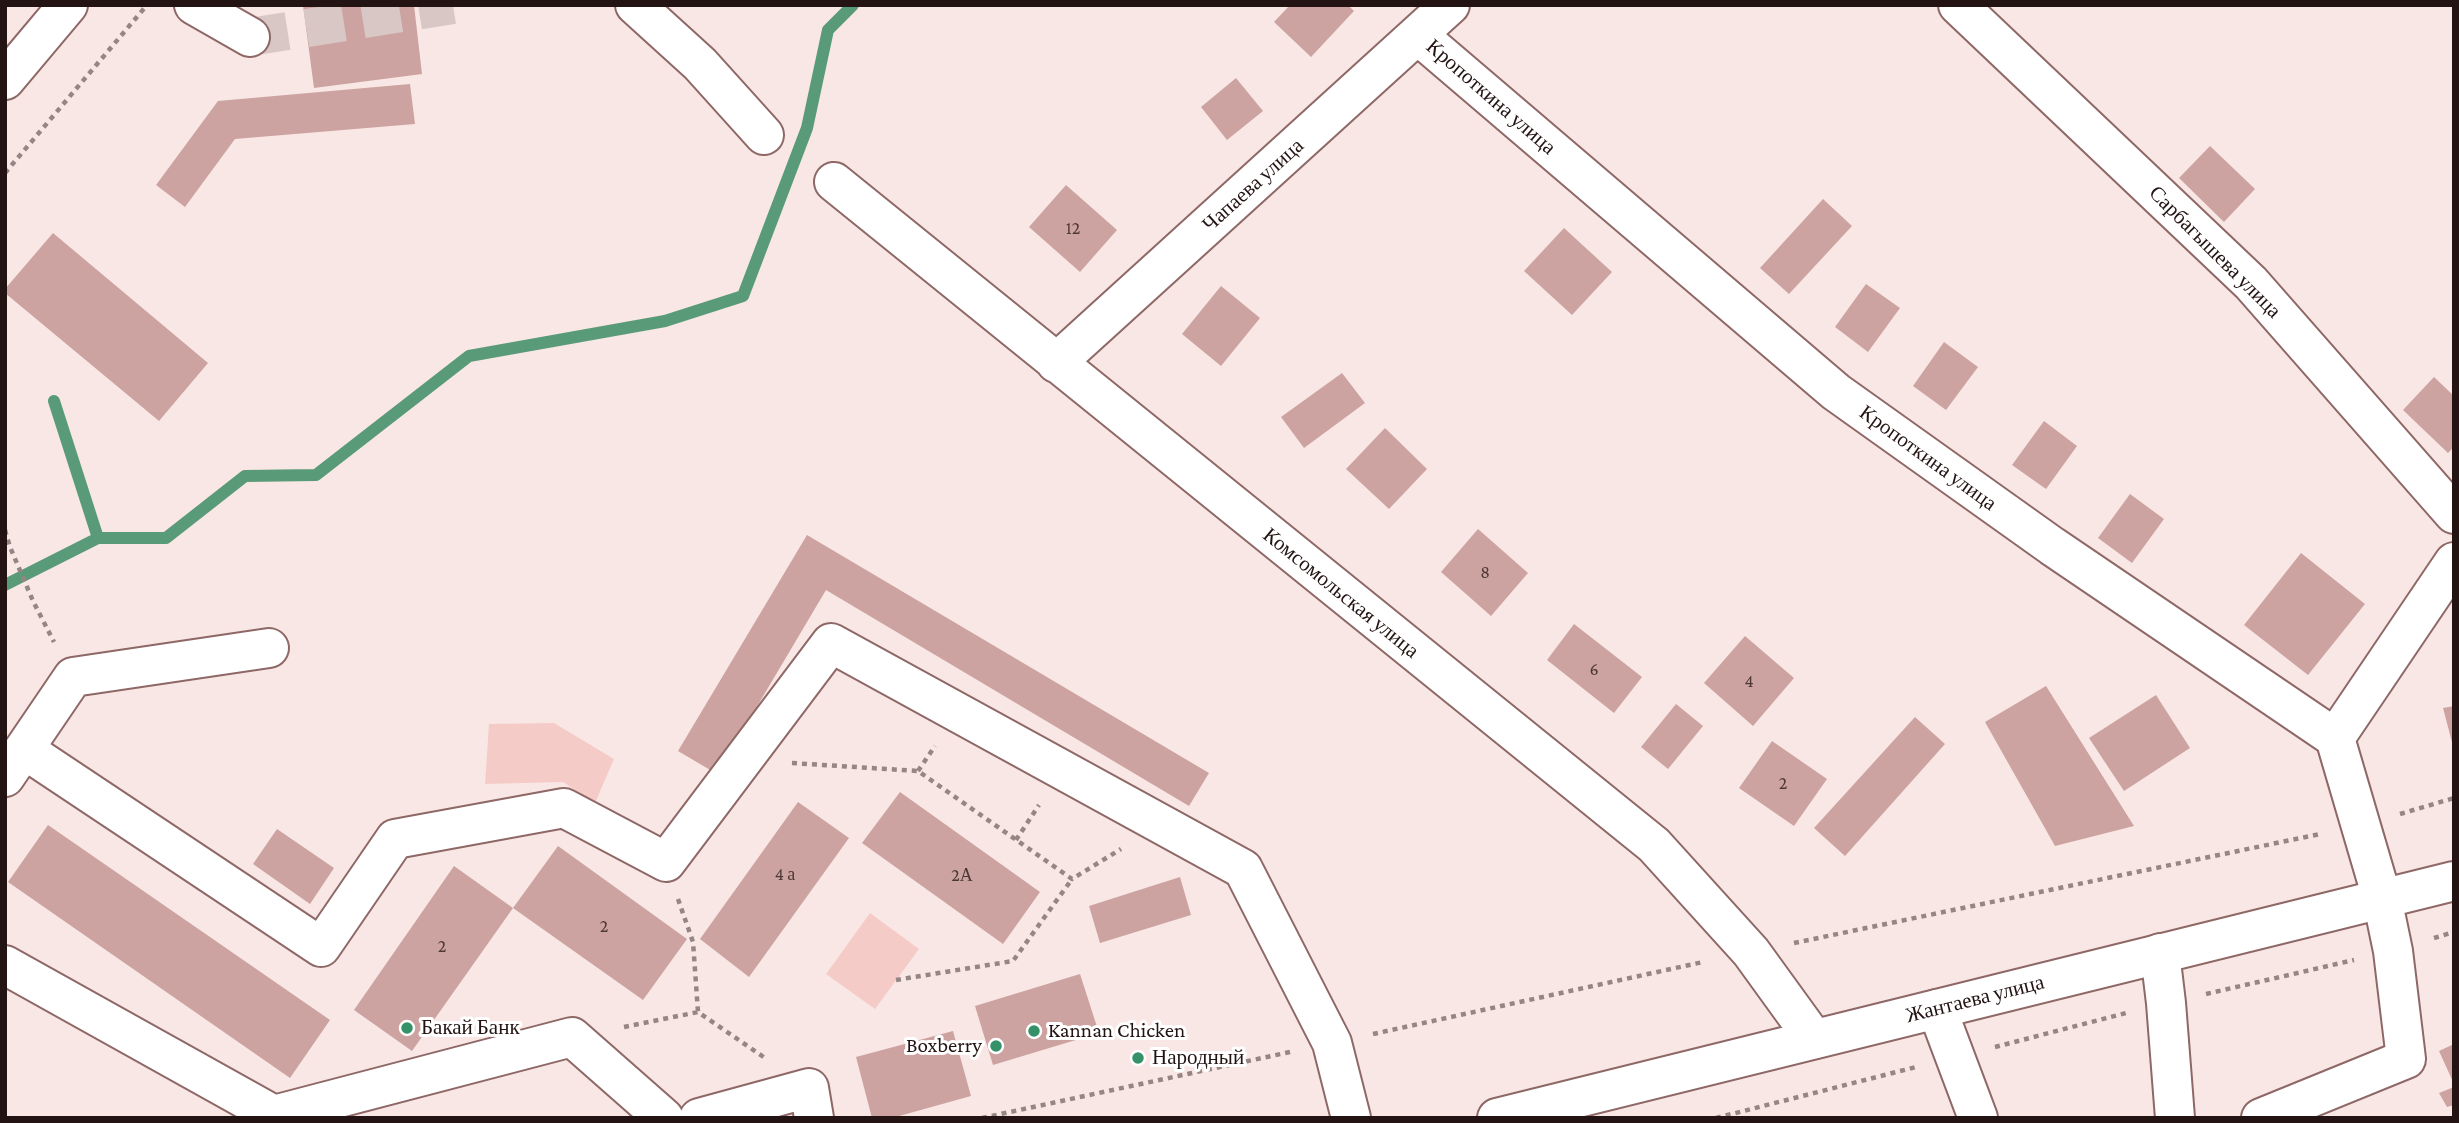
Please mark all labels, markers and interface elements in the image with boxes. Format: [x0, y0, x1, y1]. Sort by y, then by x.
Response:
street label: Кропоткина улица [1421, 34, 1561, 160]
street label: Чапаева улица [1197, 133, 1309, 237]
street label: Сарбагышева улица [2144, 181, 2286, 323]
house number: 12 [1066, 217, 1080, 239]
street label: Кропоткина улица [1854, 400, 2002, 516]
street label: Комсомольская улица [1258, 522, 1424, 664]
house number: 8 [1480, 561, 1490, 583]
house number: 6 [1589, 658, 1599, 680]
house number: 4 [1744, 670, 1754, 692]
house number: 2 [1779, 772, 1787, 794]
house number: 4 а [775, 863, 795, 885]
house number: 2А [951, 864, 973, 886]
house number: 2 [600, 915, 608, 937]
house number: 2 [438, 935, 446, 957]
street label: Жантаева улица [1903, 970, 2047, 1028]
place label: Бакай Банк [421, 1015, 520, 1041]
place label: Kannan Chicken [1048, 1018, 1185, 1044]
marker: Бакай Банк [399, 1020, 415, 1036]
marker: Kannan Chicken [1026, 1023, 1042, 1039]
place label: Boxberry [906, 1033, 982, 1059]
marker: Boxberry [988, 1038, 1004, 1054]
place label: Народный [1152, 1045, 1244, 1071]
marker: Народный [1130, 1050, 1146, 1066]

